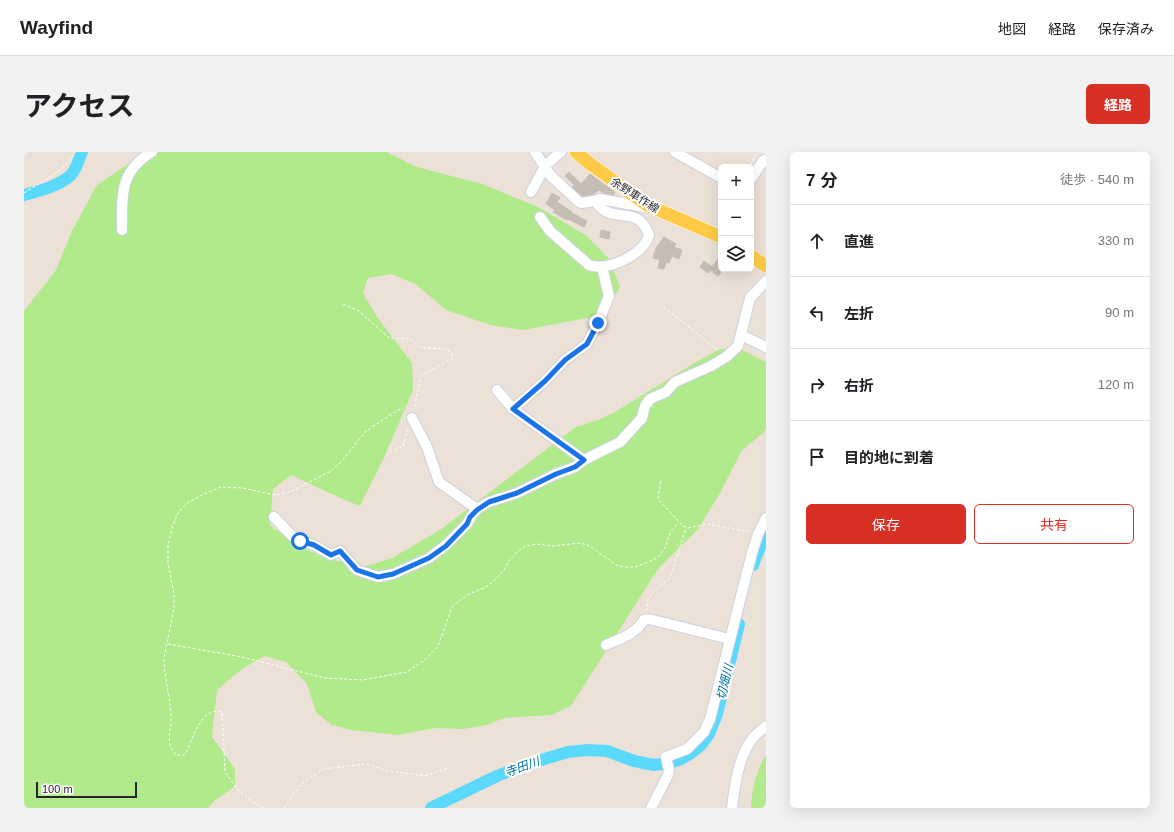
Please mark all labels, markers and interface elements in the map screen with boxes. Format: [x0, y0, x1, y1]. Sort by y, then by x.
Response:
text: Wayfind [20, 17, 93, 38]
text: 地図 [998, 21, 1026, 37]
text: 経路 [1048, 21, 1076, 37]
text: 保存済み [1098, 21, 1154, 37]
button: 経路 [1086, 84, 1150, 124]
text: アクセス [24, 91, 135, 122]
map controls [718, 164, 754, 272]
button: + [718, 164, 754, 200]
text: 7 分 [806, 171, 837, 190]
text: 徒歩 · 540 m [1060, 172, 1134, 187]
street label: 余野車作線 [609, 175, 661, 215]
button: − [718, 200, 754, 236]
icon: ahead [806, 230, 828, 252]
text: 直進 [844, 233, 874, 250]
text: 330 m [1098, 233, 1134, 248]
button: layers [718, 236, 754, 272]
icon: left [806, 302, 828, 324]
text: 左折 [844, 305, 874, 322]
text: 90 m [1105, 305, 1134, 320]
route end [589, 314, 607, 332]
icon: right [806, 374, 828, 396]
text: 右折 [844, 377, 874, 394]
text: 120 m [1098, 377, 1134, 392]
icon: arrive [806, 446, 828, 468]
text: 目的地に到着 [844, 449, 934, 466]
button: 保存 [806, 504, 966, 544]
button: 共有 [974, 504, 1134, 544]
route start [291, 532, 309, 550]
water label: 切畑川 [714, 661, 736, 701]
water label: 寺田川 [503, 754, 543, 780]
scale bar [36, 780, 137, 799]
text: 100 m [42, 783, 73, 795]

